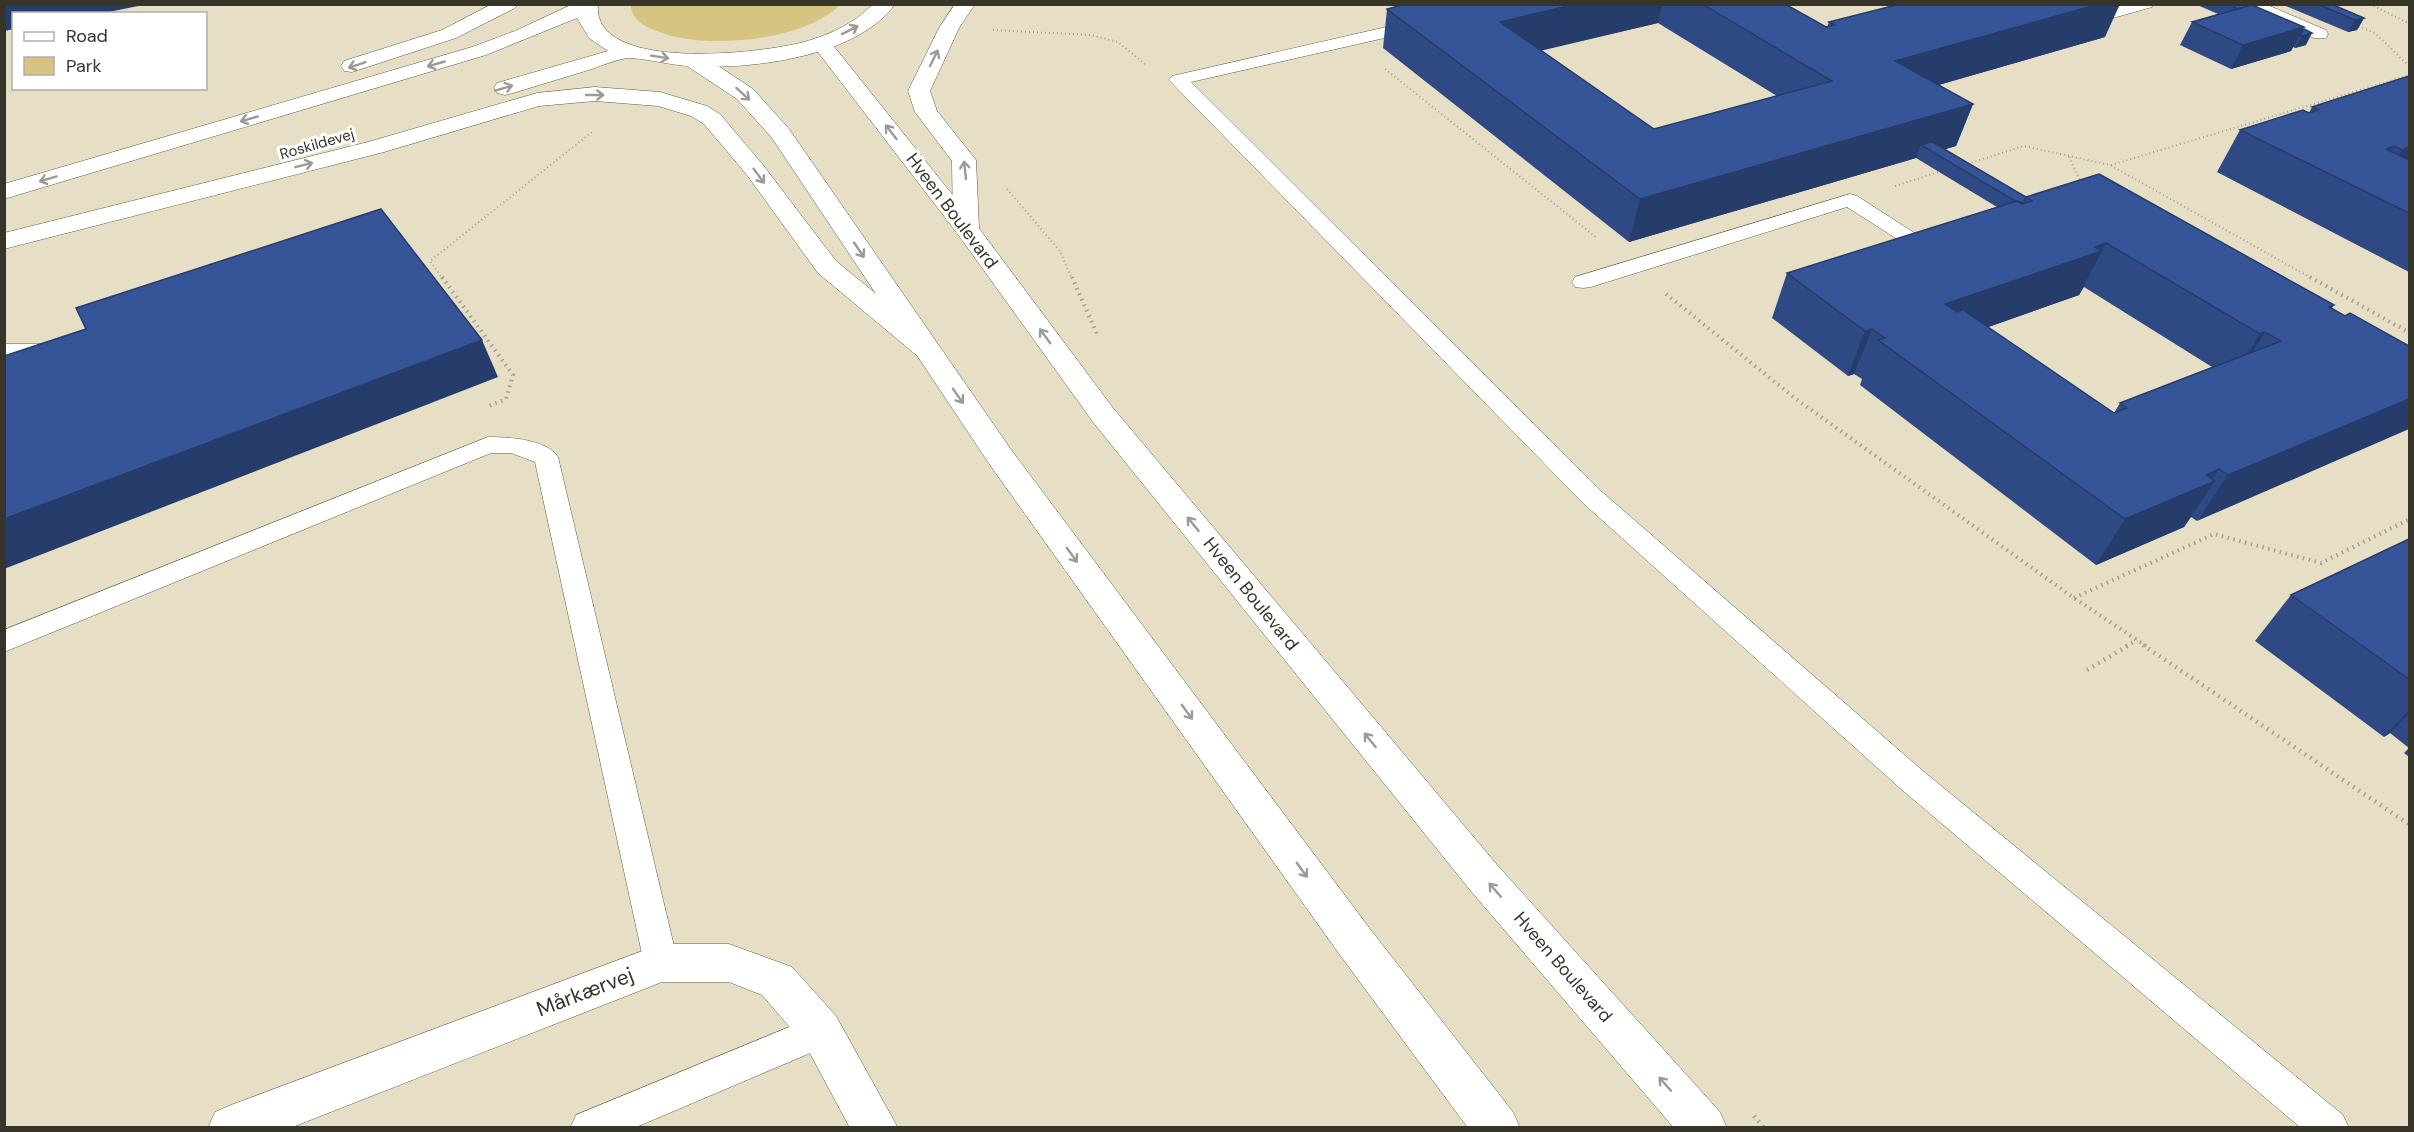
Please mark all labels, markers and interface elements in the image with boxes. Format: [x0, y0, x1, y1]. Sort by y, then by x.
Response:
legend [12, 12, 207, 90]
text: Road [66, 24, 108, 48]
one-way arrow [841, 24, 859, 36]
one-way arrow [929, 50, 941, 68]
one-way arrow [650, 52, 670, 63]
text: Park [66, 54, 102, 78]
one-way arrow [427, 59, 446, 70]
one-way arrow [348, 60, 367, 71]
one-way arrow [494, 82, 513, 93]
one-way arrow [735, 87, 750, 101]
one-way arrow [585, 89, 605, 101]
one-way arrow [240, 114, 259, 125]
street label: Roskildevej [277, 124, 357, 164]
one-way arrow [885, 125, 898, 141]
street label: Hveen Boulevard [901, 148, 1003, 274]
one-way arrow [294, 159, 313, 171]
one-way arrow [959, 160, 970, 180]
one-way arrow [753, 167, 765, 183]
one-way arrow [39, 174, 58, 185]
one-way arrow [853, 241, 865, 258]
one-way arrow [1039, 328, 1051, 344]
one-way arrow [952, 387, 964, 404]
one-way arrow [1186, 517, 1200, 532]
street label: Hveen Boulevard [1198, 532, 1304, 656]
one-way arrow [1065, 546, 1078, 562]
one-way arrow [1180, 704, 1193, 720]
one-way arrow [1364, 732, 1377, 748]
one-way arrow [1295, 861, 1308, 877]
one-way arrow [1488, 883, 1502, 898]
street label: Hveen Boulevard [1508, 907, 1618, 1027]
street label: Mårkærvej [532, 961, 638, 1023]
one-way arrow [1658, 1076, 1672, 1091]

